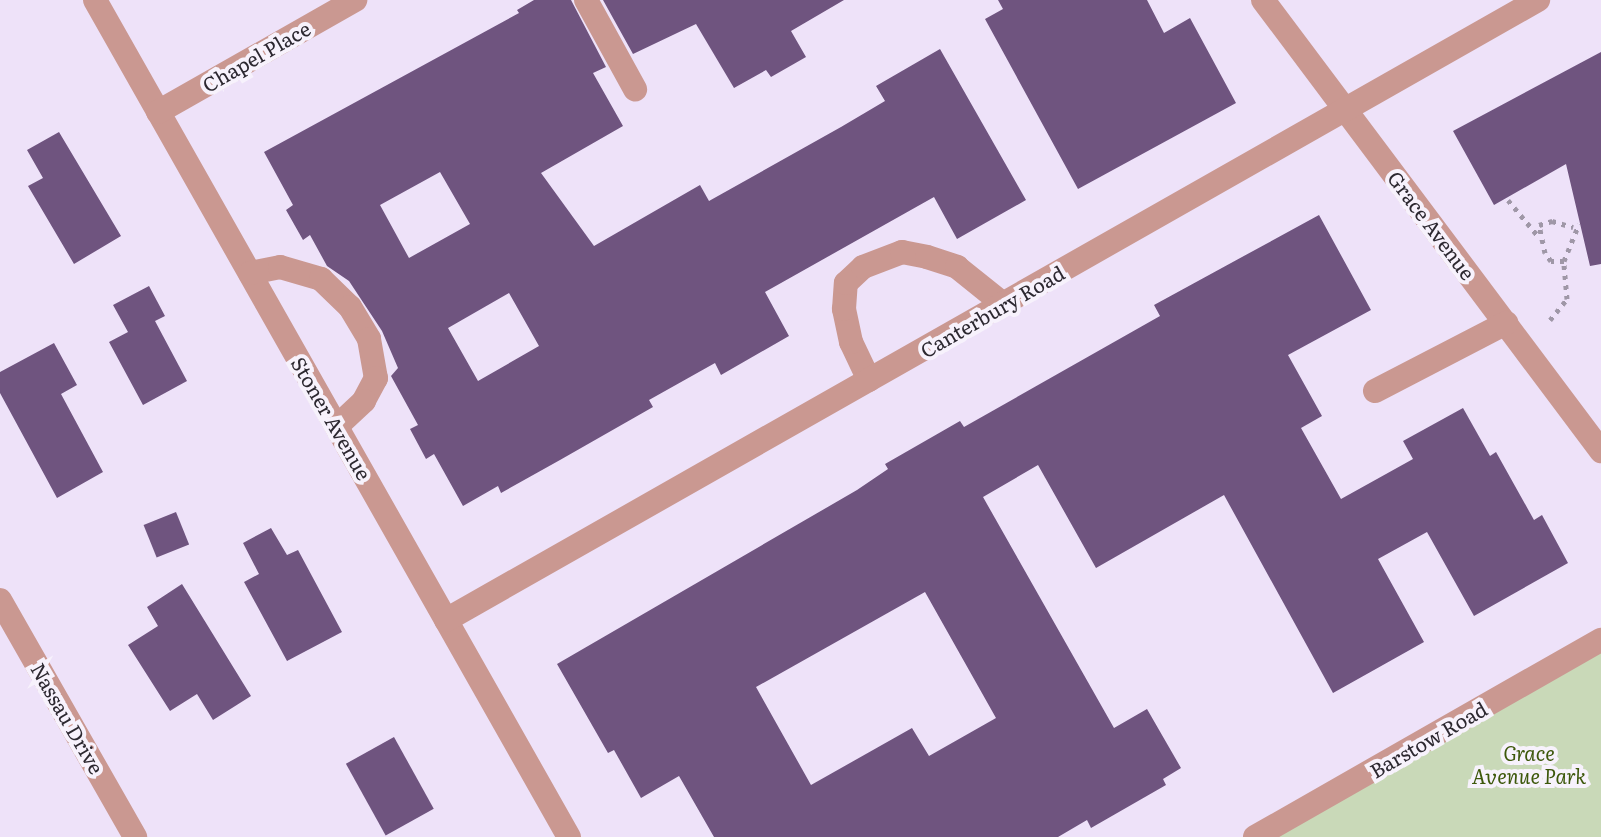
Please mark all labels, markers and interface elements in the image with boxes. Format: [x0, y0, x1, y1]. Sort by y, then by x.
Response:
street label: Chapel Place [198, 16, 314, 96]
street label: Grace Avenue [1383, 166, 1481, 284]
street label: Canterbury Road [916, 260, 1068, 362]
street label: Stoner Avenue [287, 352, 377, 484]
street label: Nassau Drive [27, 658, 109, 778]
street label: Barstow Road [1365, 696, 1491, 782]
park label: Grace Avenue Park [1472, 741, 1586, 788]

